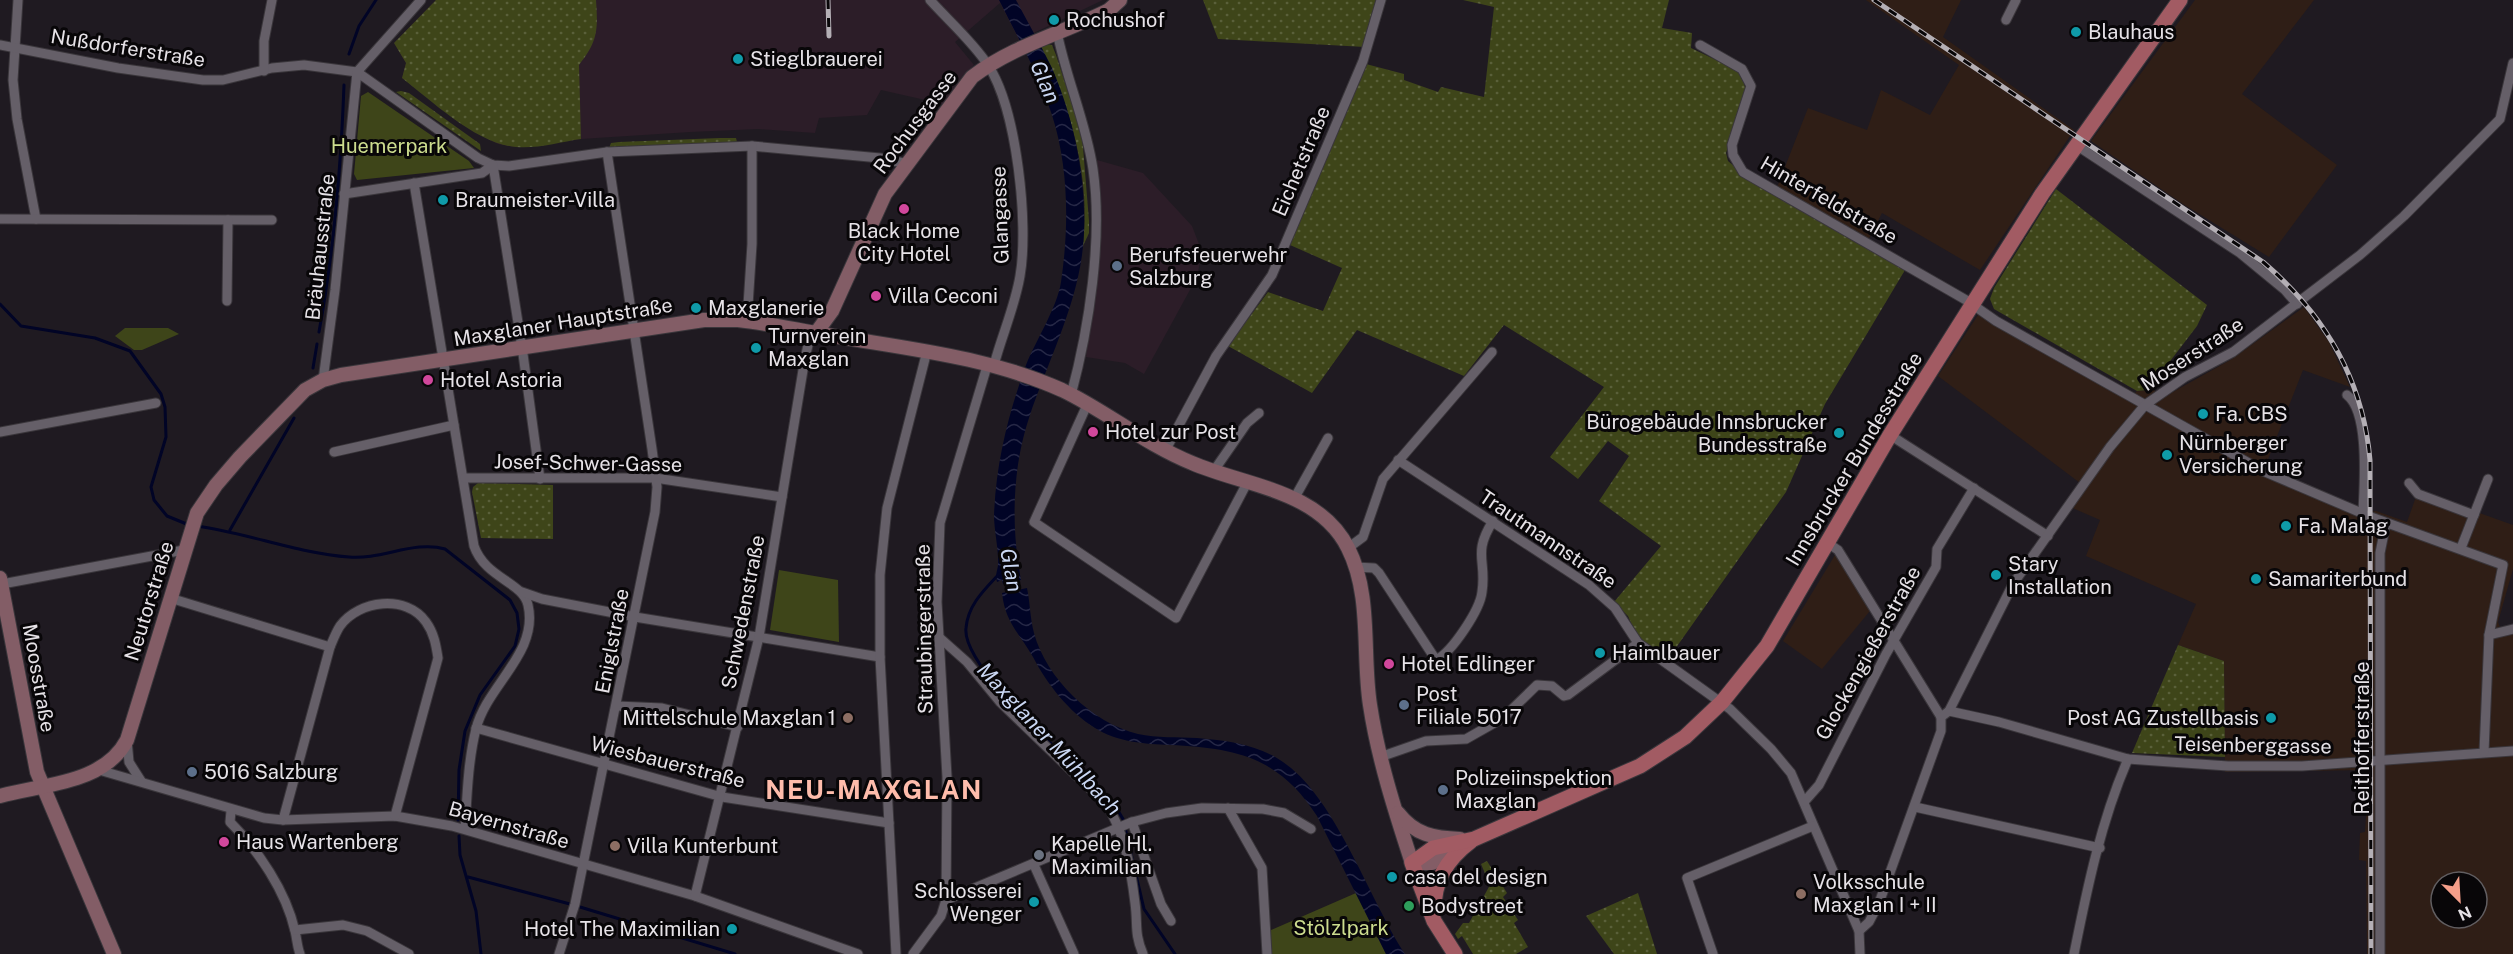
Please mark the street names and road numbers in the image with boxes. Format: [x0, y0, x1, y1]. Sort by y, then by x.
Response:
street label: Nußdorferstraße [49, 24, 207, 72]
street label: Rochusgasse [868, 66, 962, 178]
street label: Eichetstraße [1267, 102, 1335, 220]
street label: Hinterfeldstraße [1756, 151, 1902, 249]
street label: Glangasse [986, 166, 1014, 264]
street label: Bräuhausstraße [300, 173, 340, 321]
street label: Maxglaner Hauptstraße [452, 293, 674, 351]
street label: Moserstraße [2136, 312, 2248, 396]
street label: Innsbrucker Bundesstraße [1781, 348, 1927, 570]
street label: Josef-Schwer-Gasse [494, 449, 682, 477]
street label: Trautmannstraße [1475, 484, 1621, 594]
street label: Schwedenstraße [716, 533, 770, 691]
street label: Neutorstraße [119, 538, 179, 664]
street label: Straubingerstraße [911, 544, 937, 714]
street label: Glockengießerstraße [1810, 562, 1926, 744]
street label: Eniglstraße [590, 587, 634, 695]
street label: Moosstraße [18, 622, 60, 734]
street label: Reithofferstraße [2350, 661, 2374, 815]
street label: Wiesbauerstraße [588, 731, 748, 793]
street label: Teisenberggasse [2174, 732, 2332, 758]
street label: Bayernstraße [446, 796, 572, 854]

